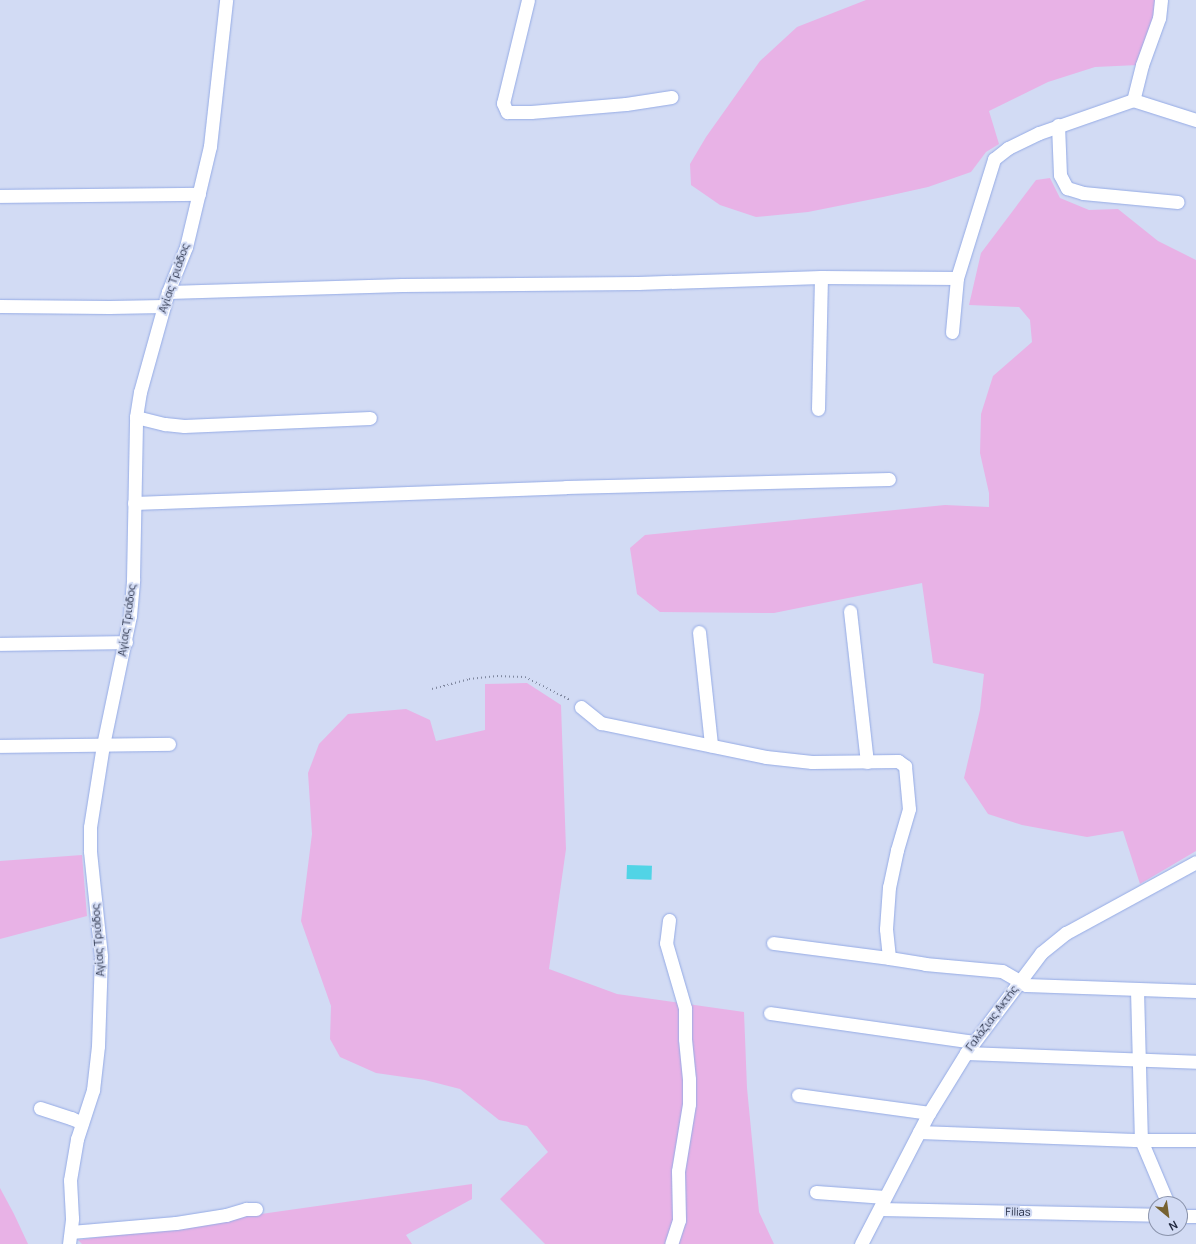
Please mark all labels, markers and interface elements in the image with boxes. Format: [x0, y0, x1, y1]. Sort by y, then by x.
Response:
street label: Αγίας Τριάδος [156, 241, 192, 315]
street label: Αγίας Τριάδος [115, 583, 139, 657]
street label: Αγίας Τριάδος [89, 903, 107, 977]
street label: Γαλάζιας Ακτής [963, 983, 1021, 1053]
north arrow [1148, 1196, 1188, 1236]
street label: Filias [1005, 1205, 1031, 1219]
text: N [1166, 1218, 1181, 1235]

